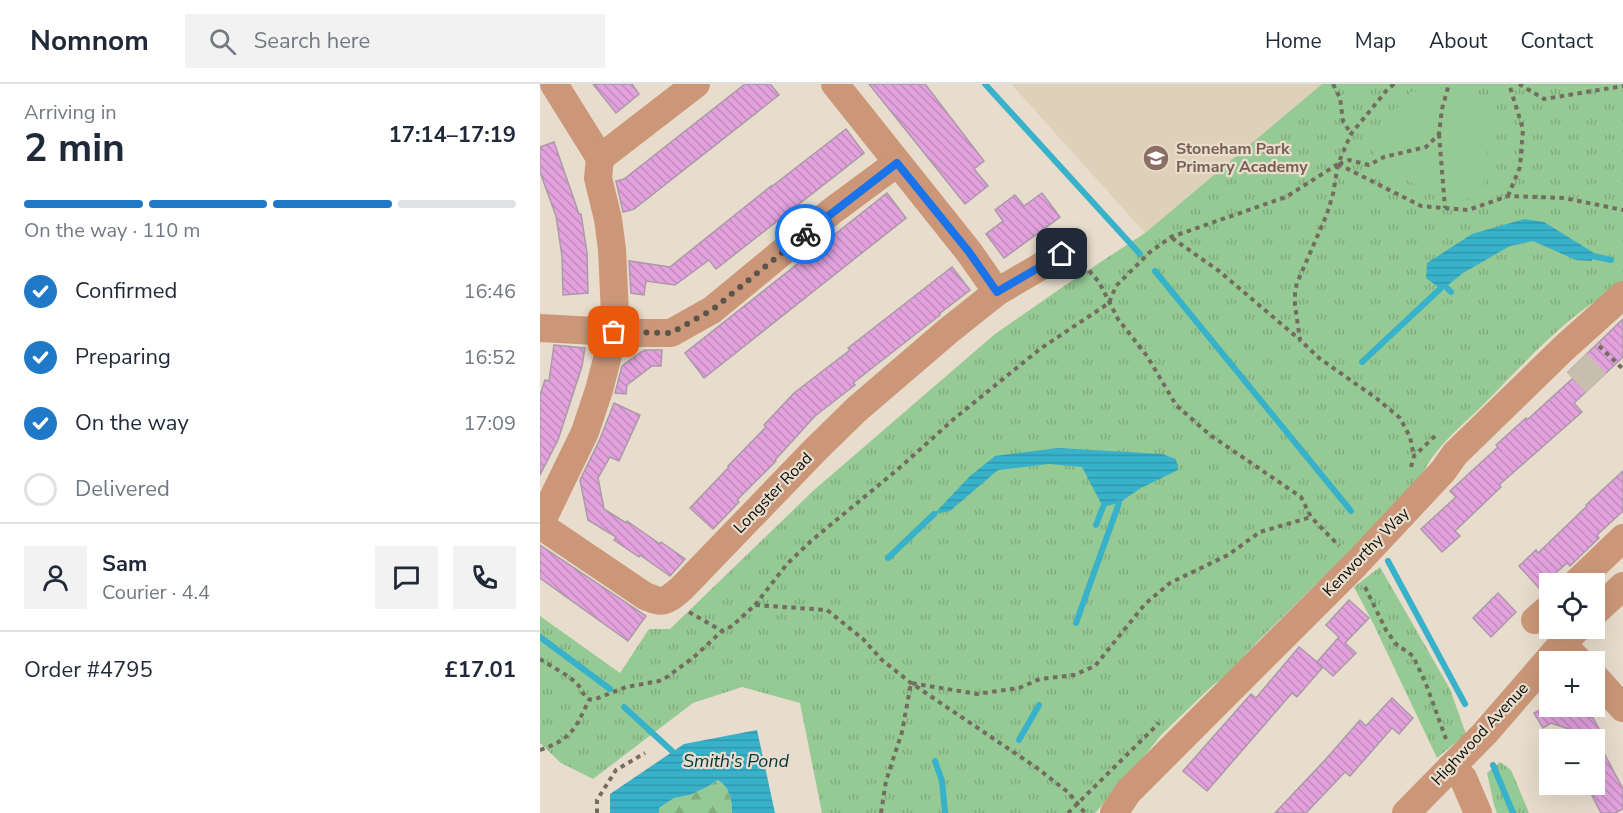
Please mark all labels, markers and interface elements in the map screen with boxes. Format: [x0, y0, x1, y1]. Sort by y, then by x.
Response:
search box [185, 14, 605, 68]
text: Nomnom [30, 22, 149, 60]
icon: search [206, 25, 239, 58]
text: Search here [254, 26, 370, 56]
text: Home [1265, 27, 1322, 55]
text: Map [1355, 27, 1396, 55]
text: About [1429, 27, 1487, 55]
text: Contact [1520, 27, 1593, 55]
text: Arriving in [24, 99, 117, 126]
text: 17:14–17:19 [388, 120, 516, 150]
text: 2 min [24, 122, 125, 175]
place label: Stoneham Park Primary Academy [1176, 138, 1308, 178]
school or university icon: Stoneham Park Primary Academy [1141, 143, 1171, 173]
courier [775, 204, 835, 264]
text: On the way · 110 m [24, 217, 200, 244]
icon: bike [789, 218, 822, 251]
pin [1036, 228, 1087, 279]
icon: home [1045, 237, 1078, 270]
icon: check [24, 275, 57, 308]
text: Confirmed [75, 276, 177, 306]
text: 16:46 [463, 278, 516, 305]
pin [588, 306, 639, 357]
icon: bag [597, 315, 630, 348]
icon: check [24, 341, 57, 374]
text: Preparing [75, 342, 171, 372]
text: 16:52 [463, 344, 516, 371]
icon: check [24, 407, 57, 440]
text: On the way [75, 408, 189, 438]
text: 17:09 [463, 410, 516, 437]
street label: Longster Road [729, 448, 817, 538]
text: Delivered [75, 474, 170, 504]
street label: Kenworthy Way [1318, 502, 1415, 601]
button: person [24, 546, 87, 609]
button: chat [375, 546, 438, 609]
button: phone [453, 546, 516, 609]
text: Sam [102, 549, 147, 579]
map controls [1539, 573, 1605, 795]
button: locate [1539, 573, 1605, 639]
text: Courier · 4.4 [102, 579, 210, 606]
button: + [1539, 651, 1605, 717]
text: Order #4795 [24, 655, 153, 685]
text: £17.01 [445, 655, 516, 685]
street label: Highwood Avenue [1427, 678, 1533, 790]
button: − [1539, 729, 1605, 795]
water label: Smith's Pond [683, 749, 790, 773]

